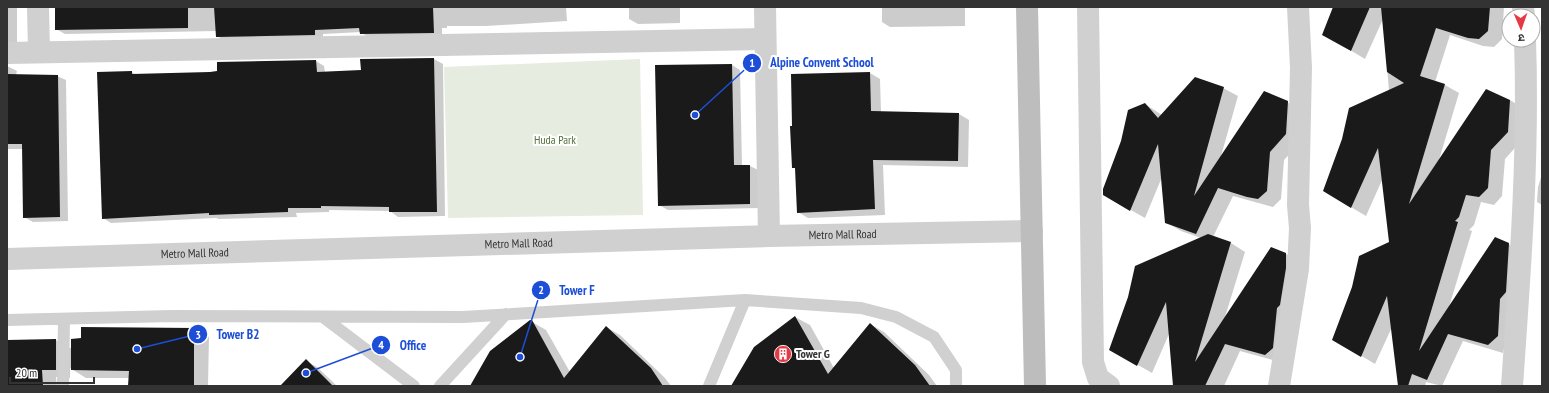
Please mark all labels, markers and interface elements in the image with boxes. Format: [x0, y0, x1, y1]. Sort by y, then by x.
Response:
north arrow [1501, 8, 1541, 48]
text: उ [1517, 31, 1525, 45]
callout: Alpine Convent School [742, 50, 881, 75]
text: Alpine Convent School [769, 54, 874, 71]
text: 1 [749, 55, 755, 70]
park label: Huda Park [534, 132, 576, 147]
street label: Metro Mall Road [808, 226, 877, 242]
street label: Metro Mall Road [485, 235, 553, 252]
street label: Metro Mall Road [161, 244, 229, 261]
callout: Tower F [531, 277, 603, 302]
text: 2 [538, 282, 544, 297]
text: Tower F [559, 282, 595, 299]
callout: Tower B2 [188, 322, 267, 347]
text: Tower B2 [217, 326, 259, 343]
text: 3 [195, 327, 201, 342]
callout: Office [371, 333, 434, 358]
text: 4 [378, 337, 384, 352]
text: Office [400, 337, 427, 354]
building icon: Tower G [773, 344, 793, 364]
place label: Tower G [796, 346, 830, 361]
scale bar [10, 359, 94, 385]
text: 20 m [16, 365, 37, 380]

